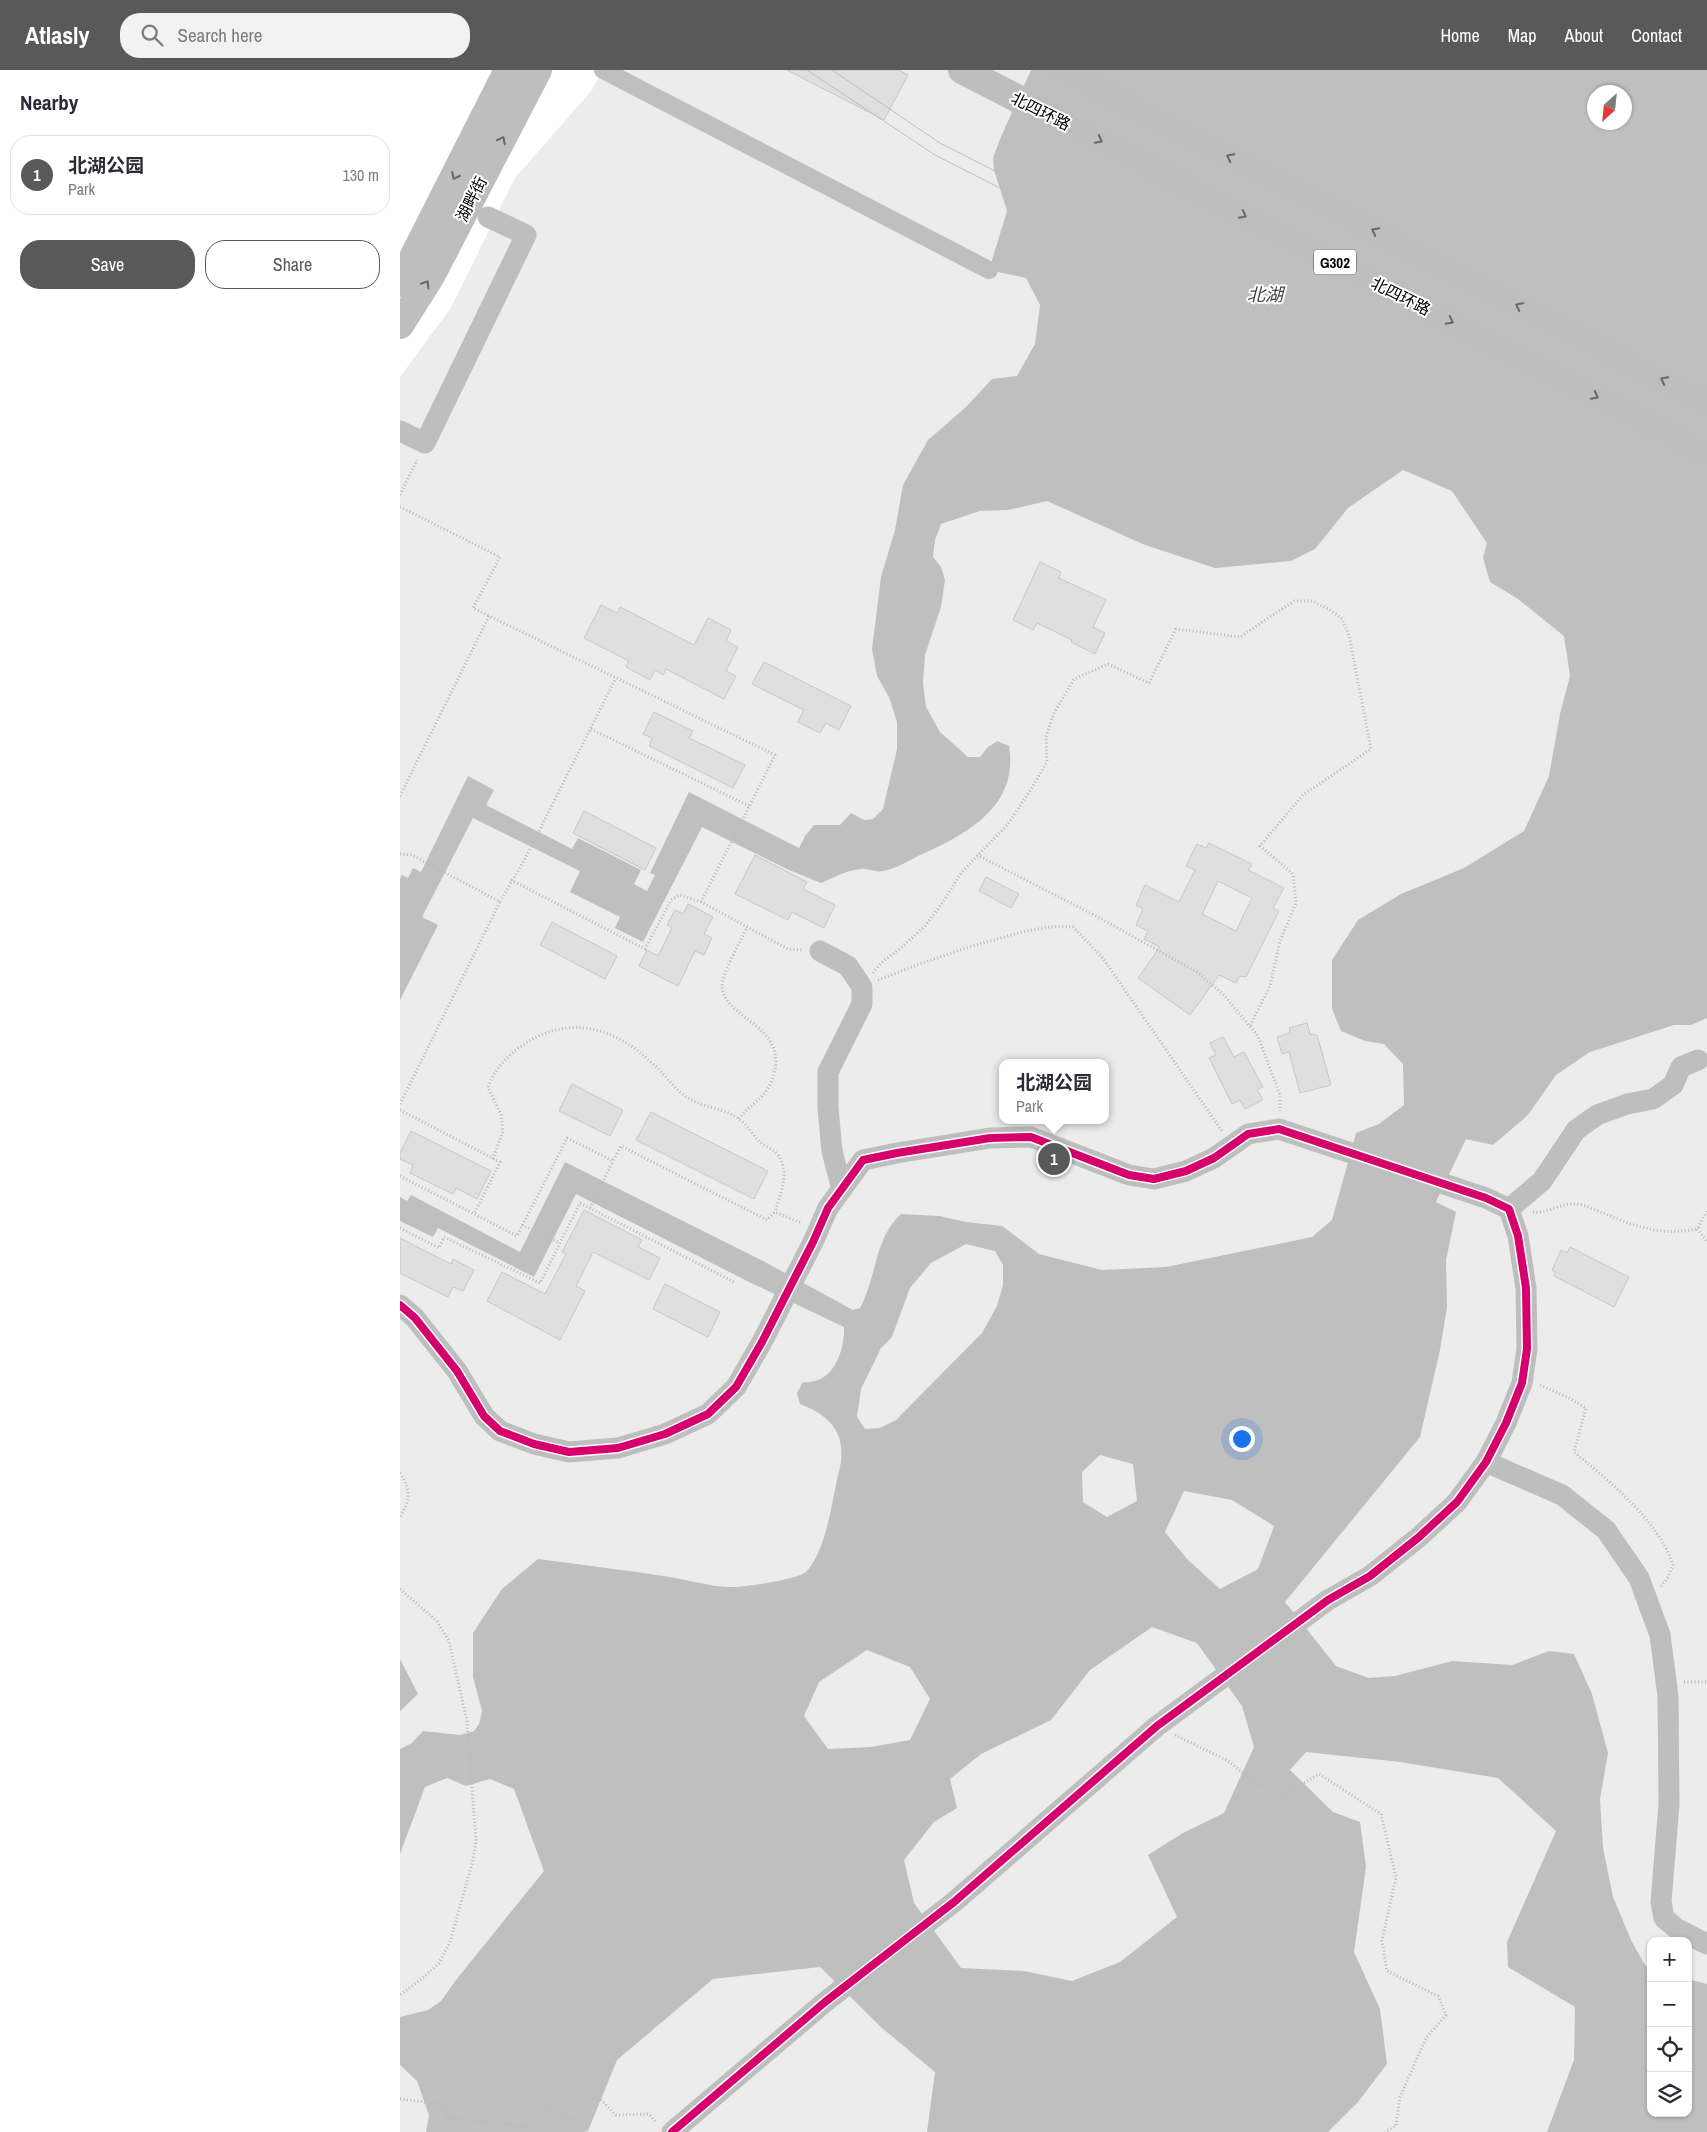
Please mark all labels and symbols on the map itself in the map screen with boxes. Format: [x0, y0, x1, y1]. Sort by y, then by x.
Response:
north arrow [1587, 85, 1632, 130]
street label: 北四环路 [1007, 87, 1075, 135]
one-way arrow [1094, 134, 1103, 144]
one-way arrow [496, 136, 506, 145]
one-way arrow [1227, 153, 1236, 163]
one-way arrow [450, 171, 461, 180]
street label: 湖畔街 [450, 173, 492, 225]
one-way arrow [1238, 209, 1247, 219]
one-way arrow [1371, 227, 1380, 237]
road number: G302 [1314, 250, 1356, 274]
street label: 北四环路 [1367, 272, 1435, 320]
one-way arrow [420, 280, 429, 289]
water label: 北湖 [1247, 282, 1286, 307]
one-way arrow [1515, 302, 1524, 312]
one-way arrow [1445, 315, 1454, 325]
one-way arrow [1660, 376, 1669, 386]
one-way arrow [1589, 390, 1598, 400]
pin: 1 [1038, 1140, 1070, 1178]
your location [1229, 1426, 1255, 1452]

